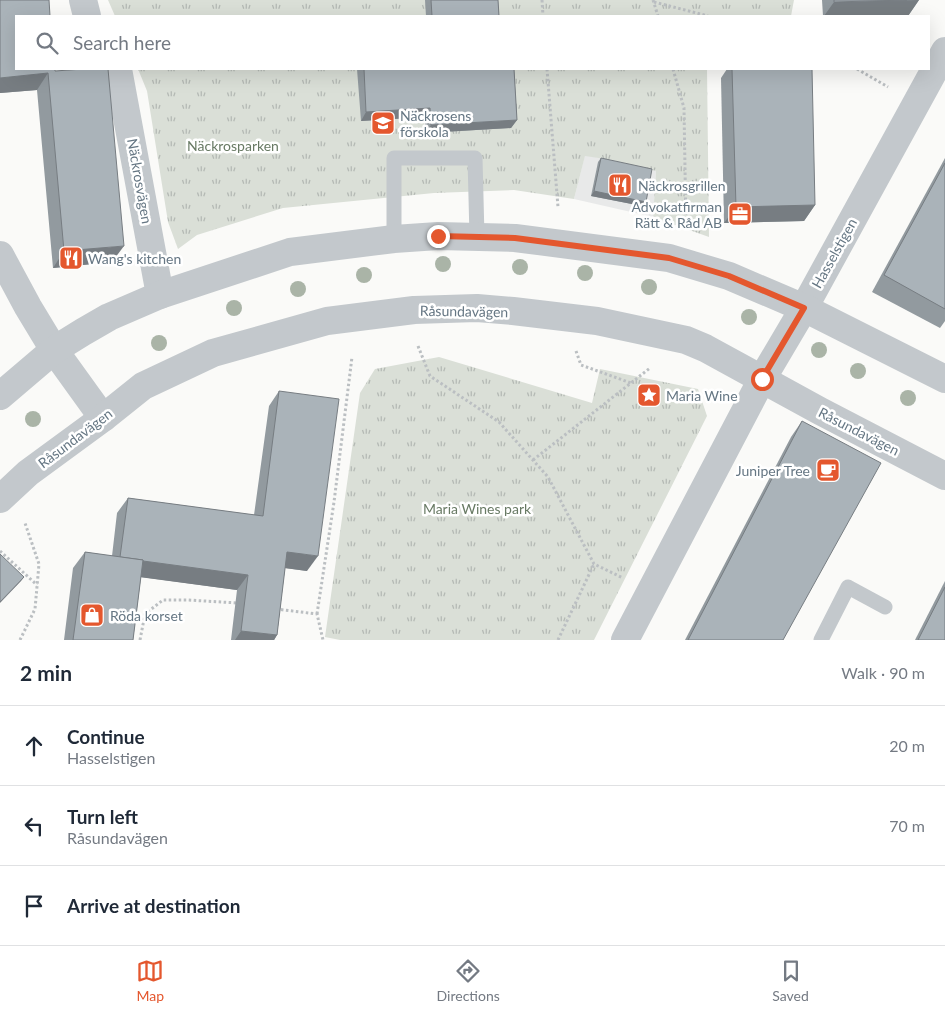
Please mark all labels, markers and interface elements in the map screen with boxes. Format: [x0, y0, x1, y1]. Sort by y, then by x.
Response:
search box [15, 15, 930, 70]
icon: search [33, 29, 61, 57]
text: Search here [73, 31, 171, 54]
place label: Näckrosens förskola [400, 107, 471, 140]
school or university icon: Näckrosens förskola [370, 110, 396, 136]
street label: Näckrosvägen [124, 137, 156, 225]
park label: Näckrosparken [187, 137, 279, 154]
restaurant icon: Näckrosgrillen [607, 172, 633, 198]
place label: Näckrosgrillen [638, 177, 726, 194]
place label: Advokatfirman Rätt & Råd AB [631, 198, 722, 231]
office icon: Advokatfirman Rätt & Råd AB [727, 201, 753, 227]
street label: Hasselstigen [808, 215, 860, 291]
route end [427, 225, 450, 248]
restaurant icon: Wang's kitchen [58, 245, 84, 271]
place label: Wang's kitchen [88, 250, 181, 267]
street label: Råsundavägen [420, 302, 508, 320]
route start [751, 368, 774, 391]
place icon: Maria Wine [636, 382, 662, 408]
place label: Maria Wine [666, 387, 738, 404]
street label: Råsundavägen [816, 403, 902, 459]
street label: Råsundavägen [35, 405, 115, 471]
cafe icon: Juniper Tree [815, 457, 841, 483]
place label: Juniper Tree [736, 462, 810, 479]
park label: Maria Wines park [423, 500, 532, 517]
shop icon: Röda korset [79, 602, 105, 628]
place label: Röda korset [110, 607, 183, 624]
text: 2 min [20, 660, 72, 685]
text: Walk · 90 m [841, 663, 925, 682]
text: Continue [67, 725, 145, 748]
icon: ahead [20, 732, 48, 760]
text: 20 m [889, 736, 925, 755]
text: Hasselstigen [67, 748, 155, 767]
text: Turn left [67, 805, 138, 828]
icon: left [20, 812, 48, 840]
text: 70 m [889, 816, 925, 835]
text: Råsundavägen [67, 828, 168, 847]
icon: arrive [20, 892, 48, 920]
text: Arrive at destination [67, 894, 240, 917]
tab: Map [136, 957, 164, 1004]
tab: Directions [437, 957, 500, 1004]
tab: Saved [772, 957, 809, 1004]

